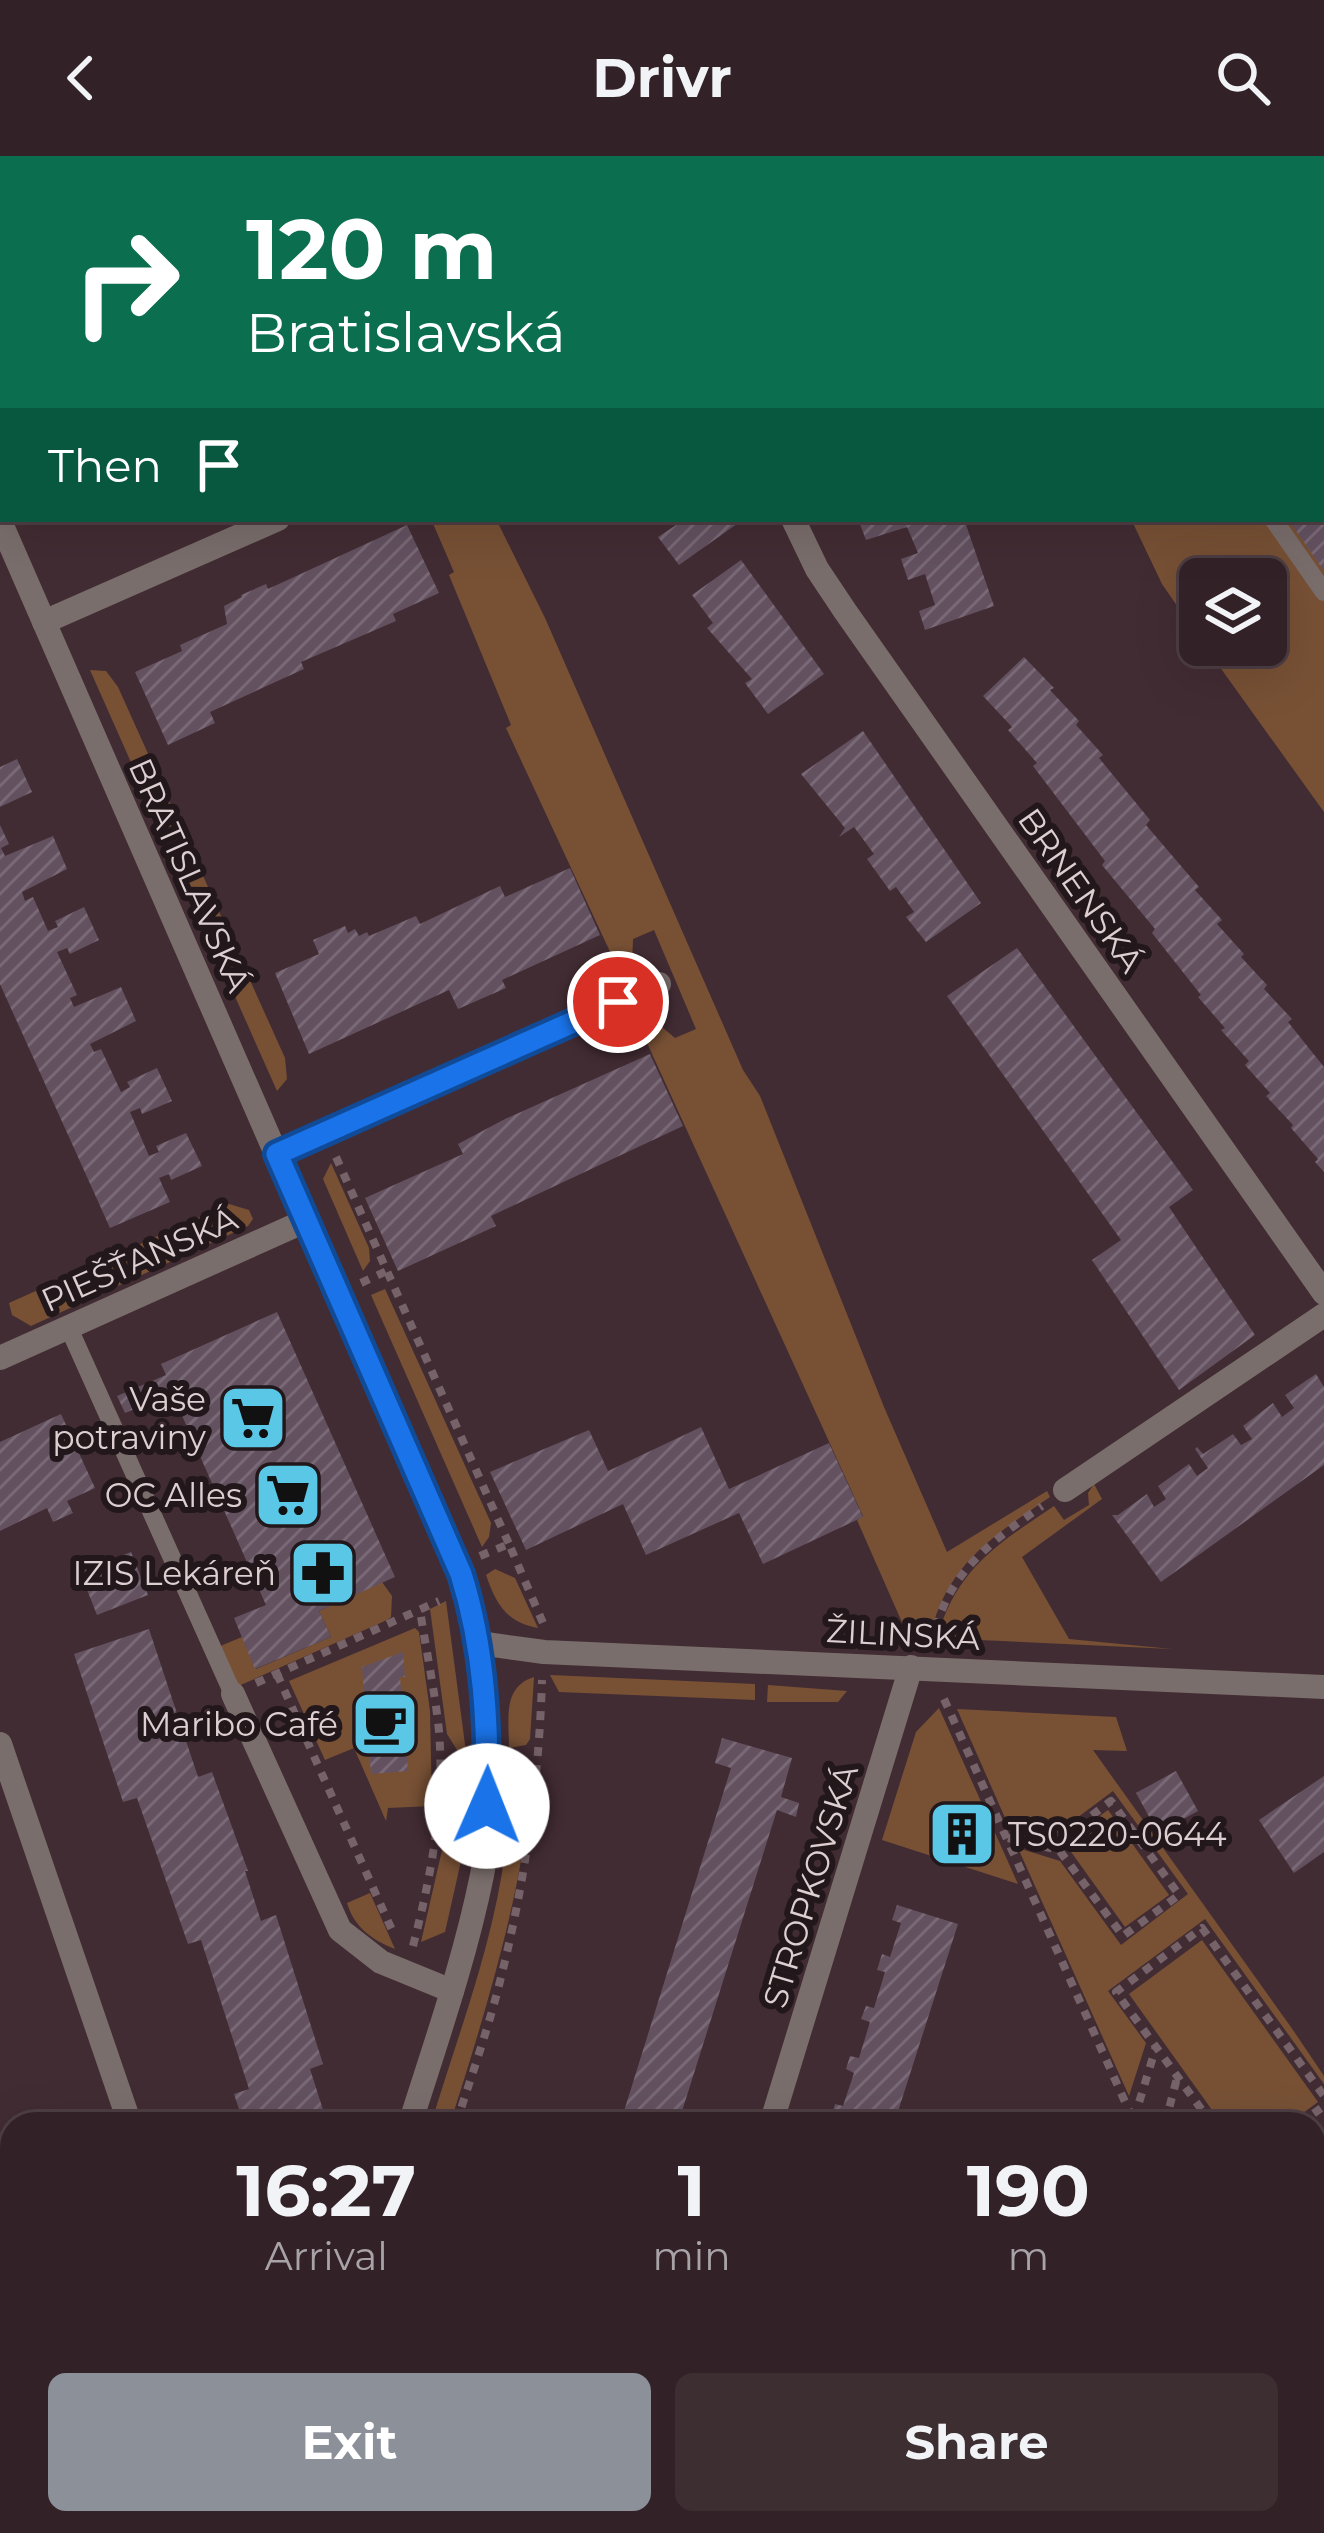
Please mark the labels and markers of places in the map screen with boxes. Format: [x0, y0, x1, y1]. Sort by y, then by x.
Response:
pin [567, 951, 669, 1053]
place label: Vaše potraviny [52, 1379, 206, 1457]
supermarket icon: Vaše potraviny [218, 1383, 288, 1453]
supermarket icon: OC Alles [253, 1460, 323, 1530]
place label: OC Alles [105, 1475, 242, 1515]
pharmacy icon: IZIS Lekáreň [288, 1538, 358, 1608]
place label: IZIS Lekáreň [73, 1553, 276, 1593]
cafe icon: Maribo Café [350, 1689, 420, 1759]
place label: Maribo Café [140, 1704, 338, 1744]
building icon: TS0220-0644 [927, 1799, 997, 1869]
place label: TS0220-0644 [1008, 1814, 1227, 1854]

